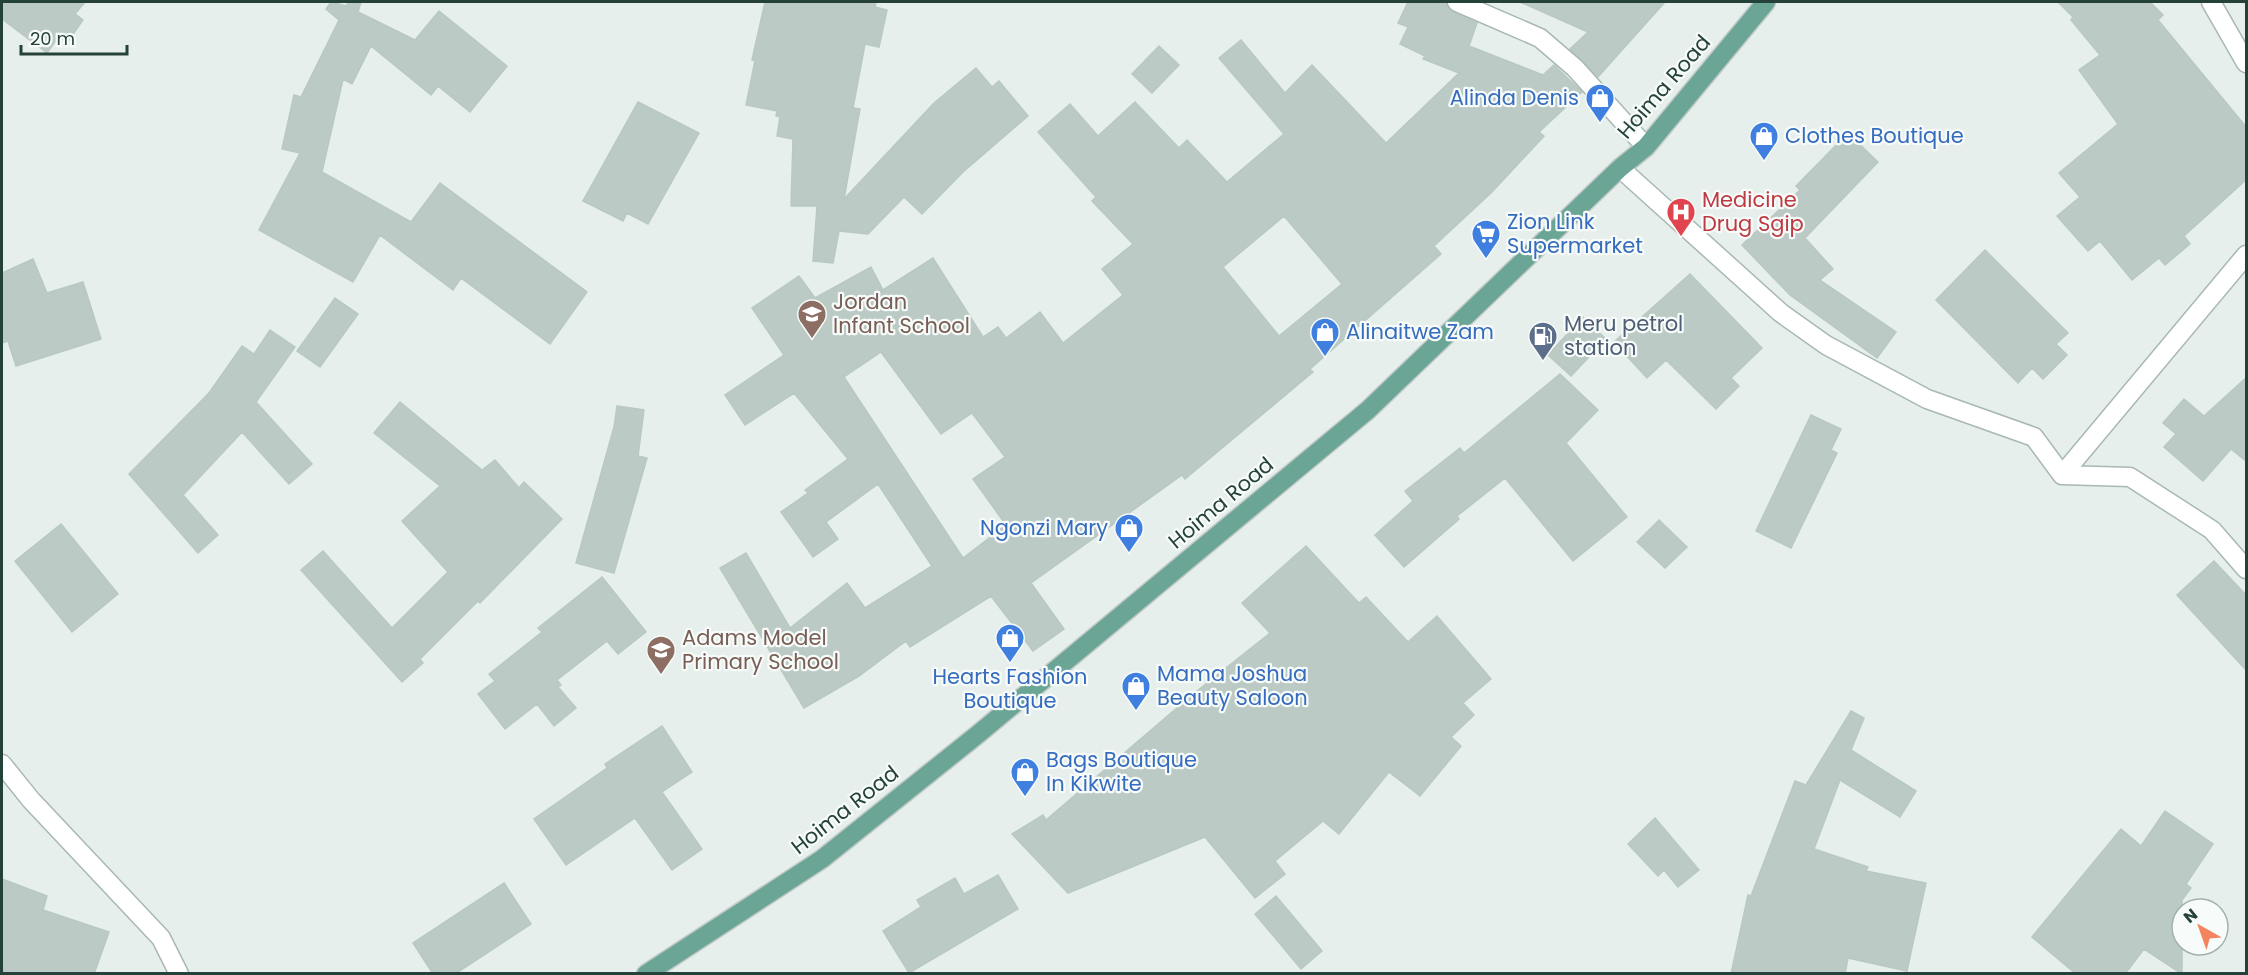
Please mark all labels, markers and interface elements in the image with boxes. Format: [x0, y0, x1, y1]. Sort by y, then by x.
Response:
scale bar [21, 18, 128, 56]
text: 20 m [30, 26, 75, 51]
street label: Hoima Road [1610, 28, 1717, 145]
shop icon: Alinda Denis [1584, 82, 1616, 124]
place label: Alinda Denis [1450, 83, 1579, 112]
shop icon: Clothes Boutique [1748, 120, 1780, 162]
place label: Clothes Boutique [1785, 121, 1964, 150]
place label: Medicine Drug Sgip [1702, 185, 1804, 238]
hospital icon: Medicine Drug Sgip [1665, 196, 1697, 238]
place label: Zion Link Supermarket [1507, 207, 1643, 260]
supermarket icon: Zion Link Supermarket [1470, 218, 1502, 260]
place label: Jordan Infant School [833, 287, 970, 340]
school or university icon: Jordan Infant School [796, 298, 828, 340]
place label: Meru petrol station [1564, 309, 1683, 362]
shop icon: Alinaitwe Zam [1309, 316, 1341, 358]
place label: Alinaitwe Zam [1346, 317, 1494, 346]
fuel station icon: Meru petrol station [1527, 320, 1559, 362]
street label: Hoima Road [1162, 450, 1279, 555]
shop icon: Ngonzi Mary [1113, 512, 1145, 554]
place label: Ngonzi Mary [980, 513, 1108, 542]
shop icon: Hearts Fashion Boutique [994, 622, 1026, 664]
place label: Adams Model Primary School [682, 623, 839, 676]
school or university icon: Adams Model Primary School [645, 634, 677, 676]
place label: Mama Joshua Beauty Saloon [1157, 659, 1308, 712]
place label: Hearts Fashion Boutique [932, 662, 1088, 715]
shop icon: Mama Joshua Beauty Saloon [1120, 670, 1152, 712]
place label: Bags Boutique In Kikwite [1046, 745, 1197, 798]
shop icon: Bags Boutique In Kikwite [1009, 756, 1041, 798]
street label: Hoima Road [785, 758, 905, 861]
north arrow [2170, 897, 2230, 957]
text: N [2179, 903, 2203, 929]

